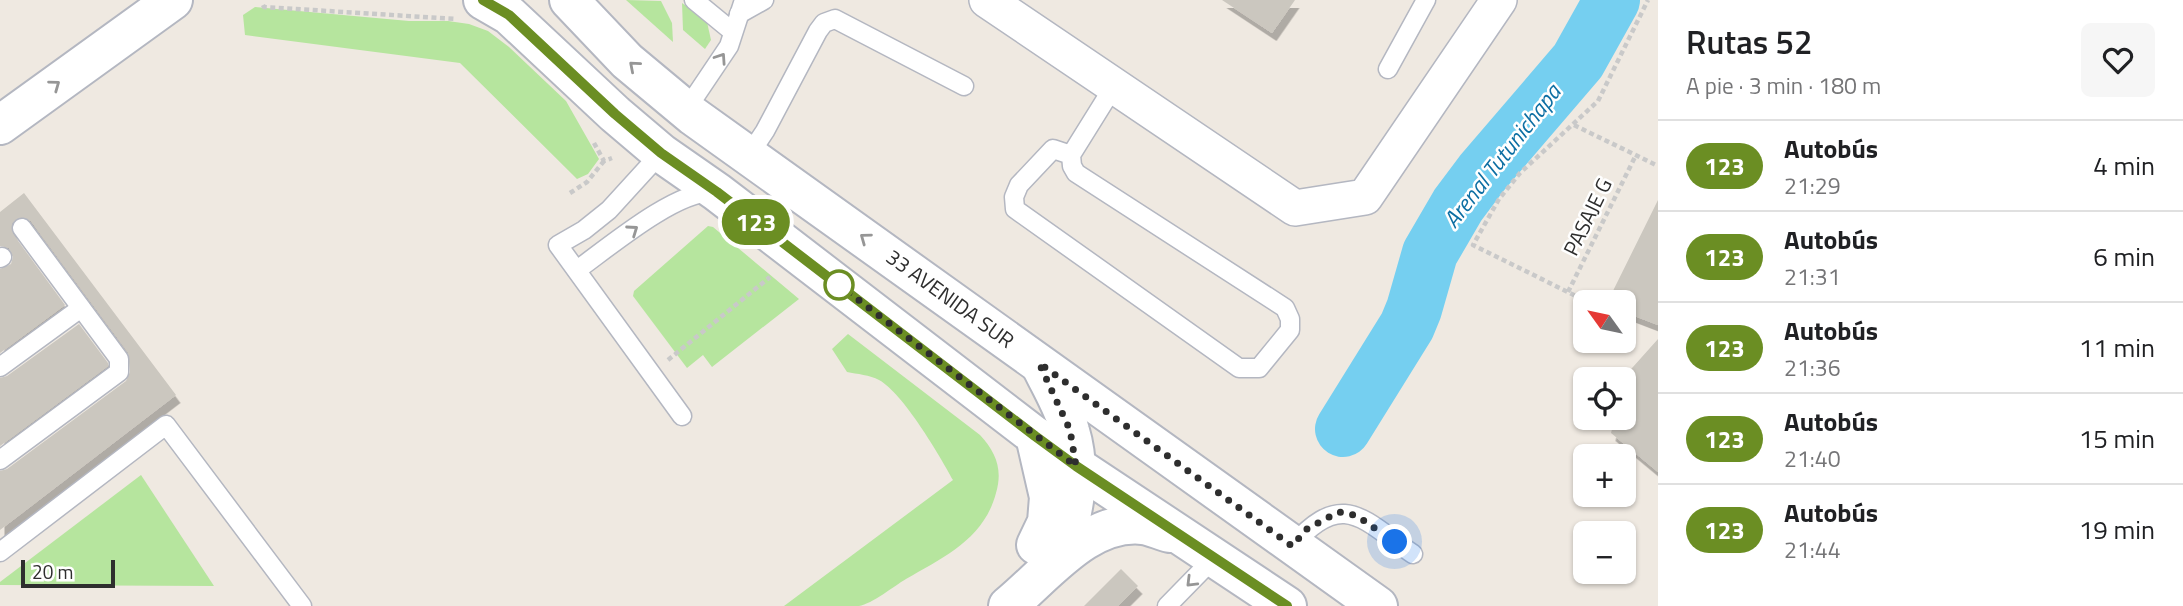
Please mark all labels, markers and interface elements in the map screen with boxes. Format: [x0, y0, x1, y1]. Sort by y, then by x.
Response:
text: Rutas 52 [1686, 17, 1813, 67]
button: heart [2081, 23, 2155, 97]
one-way arrow [712, 53, 725, 66]
one-way arrow [629, 62, 642, 74]
text: A pie · 3 min · 180 m [1686, 68, 1881, 103]
water label: Arenal Tutunichapa [1434, 75, 1570, 235]
one-way arrow [47, 80, 60, 93]
text: Autobús [1784, 129, 1878, 168]
text: 4 min [2093, 146, 2155, 185]
text: 123 [1704, 148, 1745, 184]
text: 21:29 [1784, 168, 1841, 203]
street label: PASAJE G [1555, 172, 1620, 261]
line badge: 123 [716, 199, 796, 245]
text: 123 [736, 204, 776, 240]
text: Autobús [1784, 220, 1878, 259]
one-way arrow [625, 226, 638, 238]
one-way arrow [860, 234, 873, 246]
text: 6 min [2093, 237, 2155, 276]
text: 123 [1704, 239, 1745, 275]
street label: 33 AVENIDA SUR [880, 241, 1021, 356]
text: 21:31 [1784, 259, 1841, 294]
unlabelled marker [824, 270, 854, 300]
north arrow [1573, 290, 1636, 354]
map controls [1573, 290, 1636, 584]
text: Autobús [1784, 311, 1878, 350]
text: 11 min [2079, 328, 2155, 367]
text: 123 [1704, 330, 1745, 366]
text: 21:36 [1784, 350, 1841, 385]
button: locate [1573, 367, 1636, 430]
text: Autobús [1784, 402, 1878, 441]
text: 15 min [2079, 419, 2155, 458]
text: 123 [1704, 421, 1745, 457]
text: 21:40 [1784, 441, 1841, 476]
button: + [1573, 444, 1636, 507]
text: Autobús [1784, 493, 1878, 532]
text: 19 min [2079, 510, 2155, 549]
text: 123 [1704, 512, 1745, 548]
button: − [1573, 521, 1636, 584]
your location [1377, 524, 1412, 559]
text: 21:44 [1784, 532, 1841, 567]
scale bar [21, 557, 116, 589]
text: 20 m [32, 557, 73, 586]
one-way arrow [1186, 574, 1199, 587]

